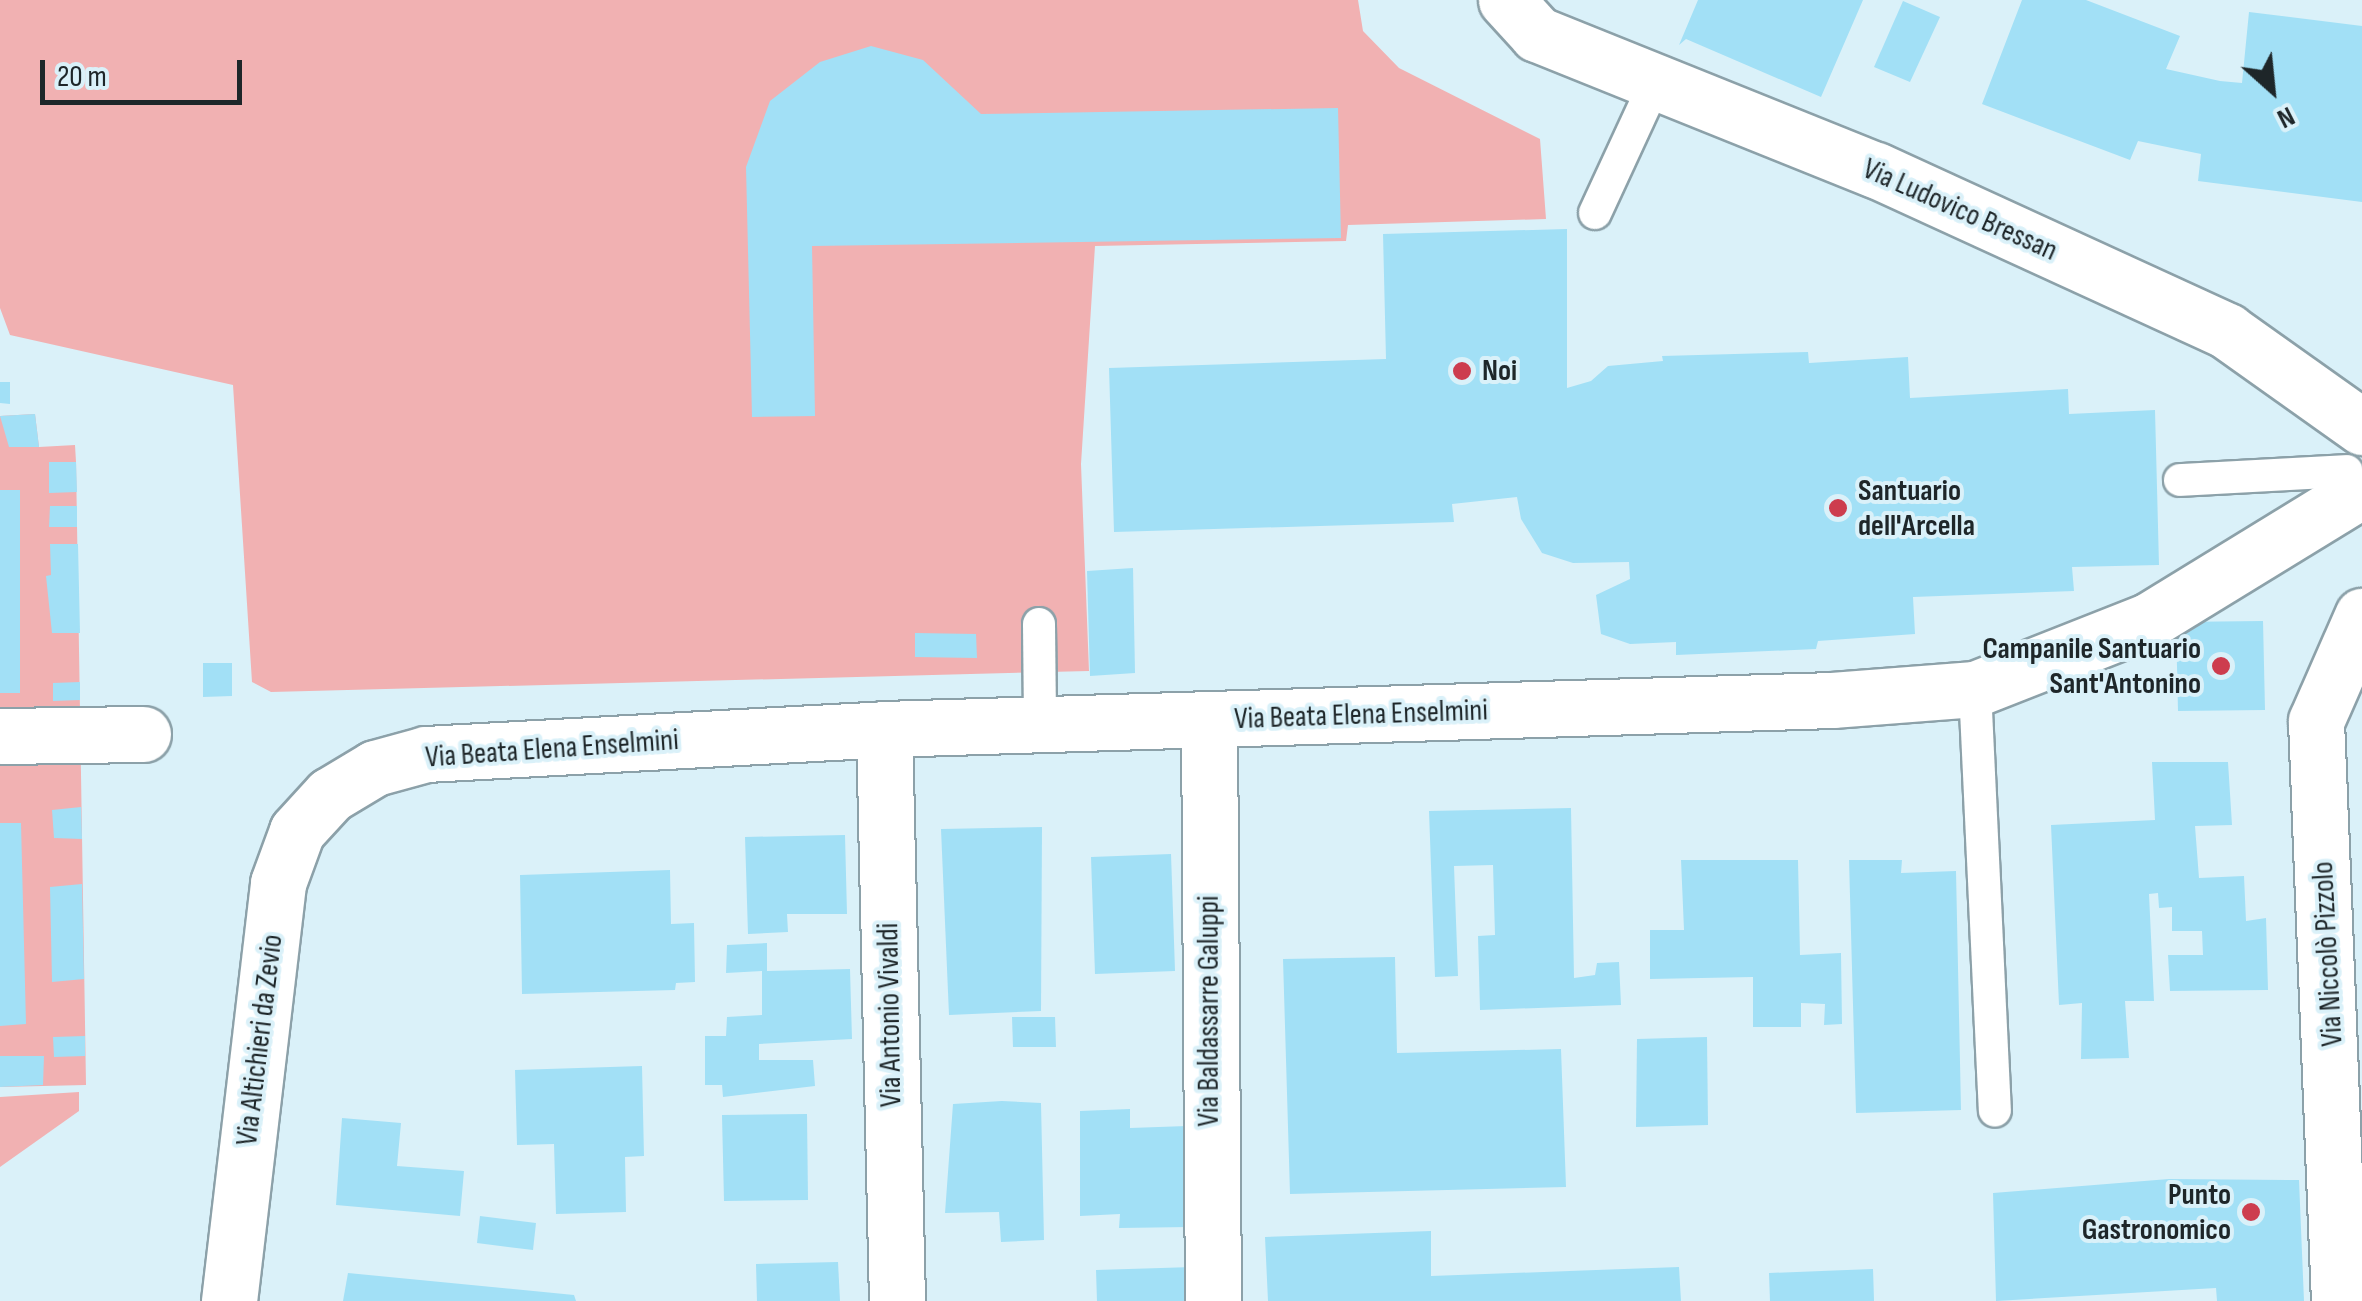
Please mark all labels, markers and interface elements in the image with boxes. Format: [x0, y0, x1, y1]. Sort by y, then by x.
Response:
scale bar [45, 40, 248, 102]
north arrow [2222, 40, 2322, 140]
text: 20 m [57, 59, 107, 95]
text: N [2272, 99, 2300, 135]
street label: Via Ludovico Bressan [1857, 151, 2063, 269]
place label: Noi [1482, 353, 1517, 389]
marker: Noi [1451, 360, 1473, 382]
place label: Santuario dell'Arcella [1858, 473, 1975, 544]
marker: Santuario dell'Arcella [1827, 497, 1849, 519]
place label: Campanile Santuario Sant'Antonino [1982, 631, 2201, 702]
marker: Campanile Santuario Sant'Antonino [2210, 655, 2232, 677]
street label: Via Beata Elena Enselmini [1234, 693, 1488, 737]
street label: Via Beata Elena Enselmini [424, 722, 680, 776]
street label: Via Niccolò Pizzolo [2305, 861, 2351, 1047]
street label: Via Baldassarre Galuppi [1191, 895, 1227, 1127]
street label: Via Antonio Vivaldi [870, 923, 910, 1107]
street label: Via Altichieri da Zevio [229, 932, 291, 1148]
place label: Punto Gastronomico [2082, 1177, 2231, 1248]
marker: Punto Gastronomico [2240, 1201, 2262, 1223]

